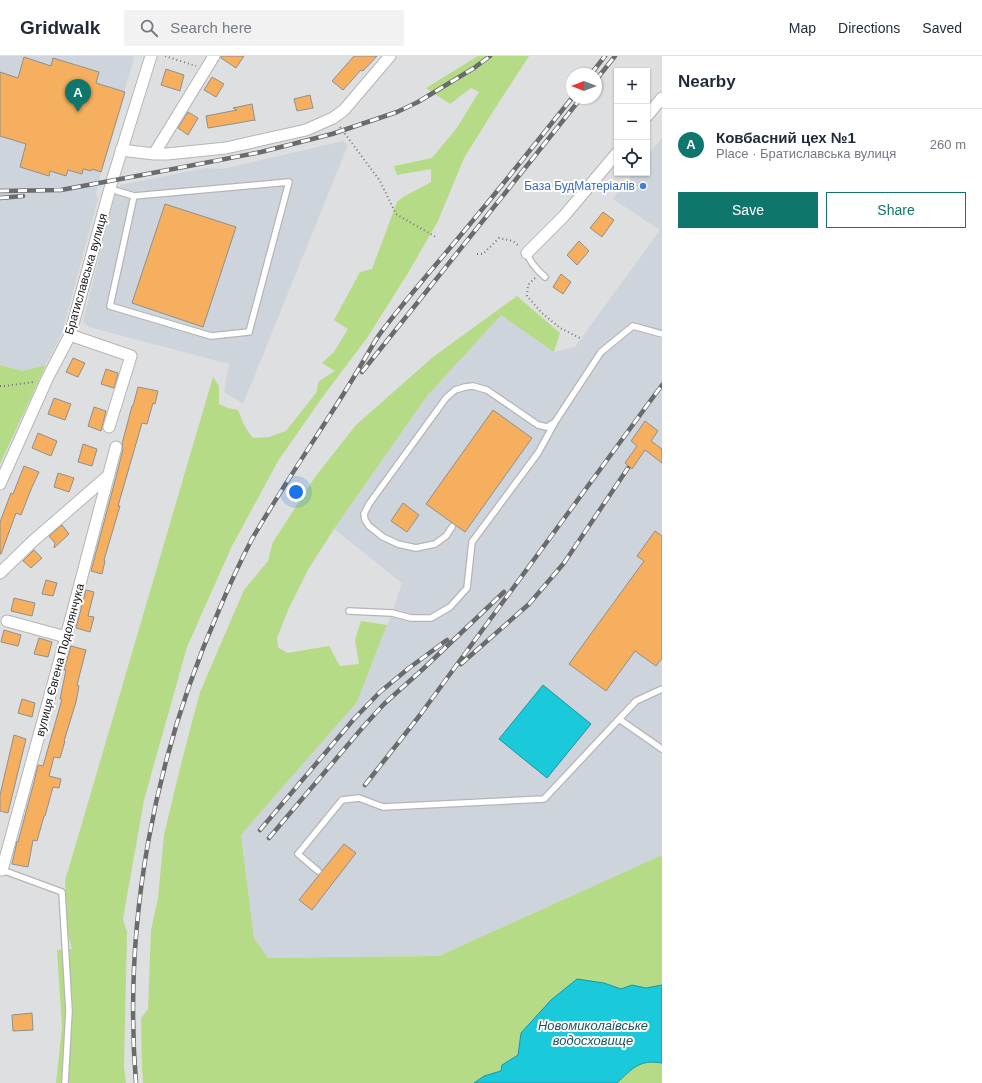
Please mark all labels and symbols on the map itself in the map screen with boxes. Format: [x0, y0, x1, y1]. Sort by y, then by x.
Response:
north arrow [566, 68, 602, 104]
pin: A [65, 79, 91, 112]
place label: База БудМатеріалів [524, 179, 635, 193]
marker: База БудМатеріалів [638, 181, 648, 191]
street label: Братиславська вулиця [62, 212, 110, 336]
your location [286, 482, 306, 502]
street label: вулиця Євгена Подолянчука [33, 582, 87, 738]
water label: Новомиколаївське водосховище [538, 1018, 648, 1048]

